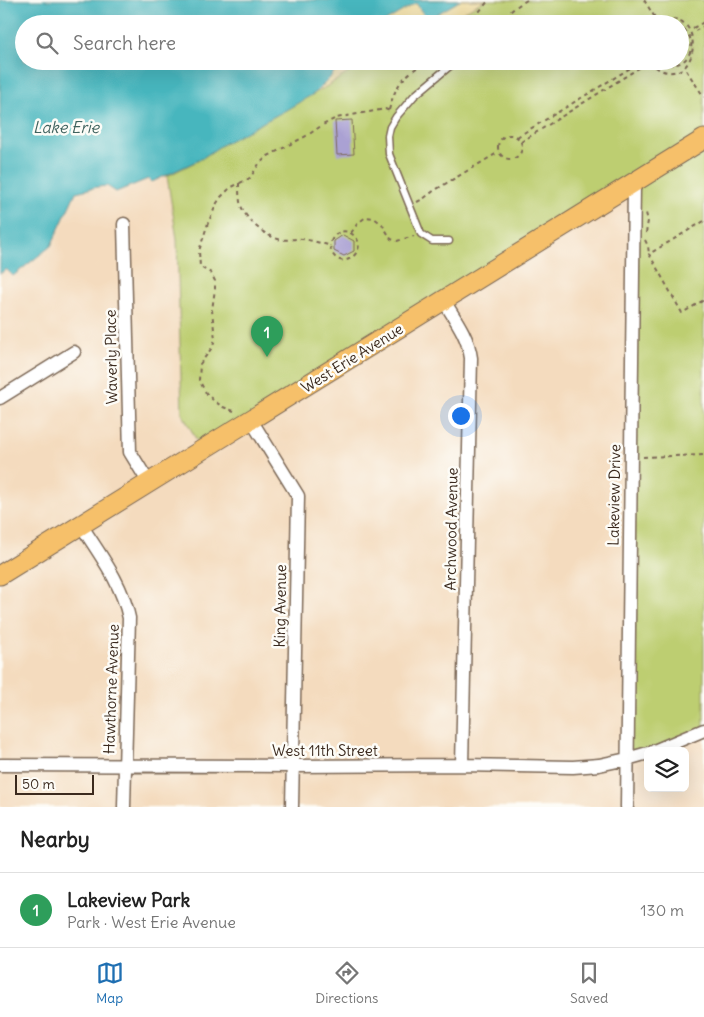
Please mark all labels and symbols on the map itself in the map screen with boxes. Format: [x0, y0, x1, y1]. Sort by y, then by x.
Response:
water label: Lake Erie [33, 117, 100, 137]
street label: Waverly Place [101, 309, 121, 405]
pin: 1 [251, 316, 283, 357]
street label: West Erie Avenue [297, 319, 407, 397]
your location [448, 403, 474, 429]
street label: Lakeview Drive [604, 444, 624, 546]
street label: Archwood Avenue [440, 467, 462, 591]
street label: King Avenue [270, 564, 290, 648]
street label: Hawthorne Avenue [99, 624, 123, 754]
street label: West 11th Street [272, 741, 378, 760]
scale bar [15, 772, 94, 795]

